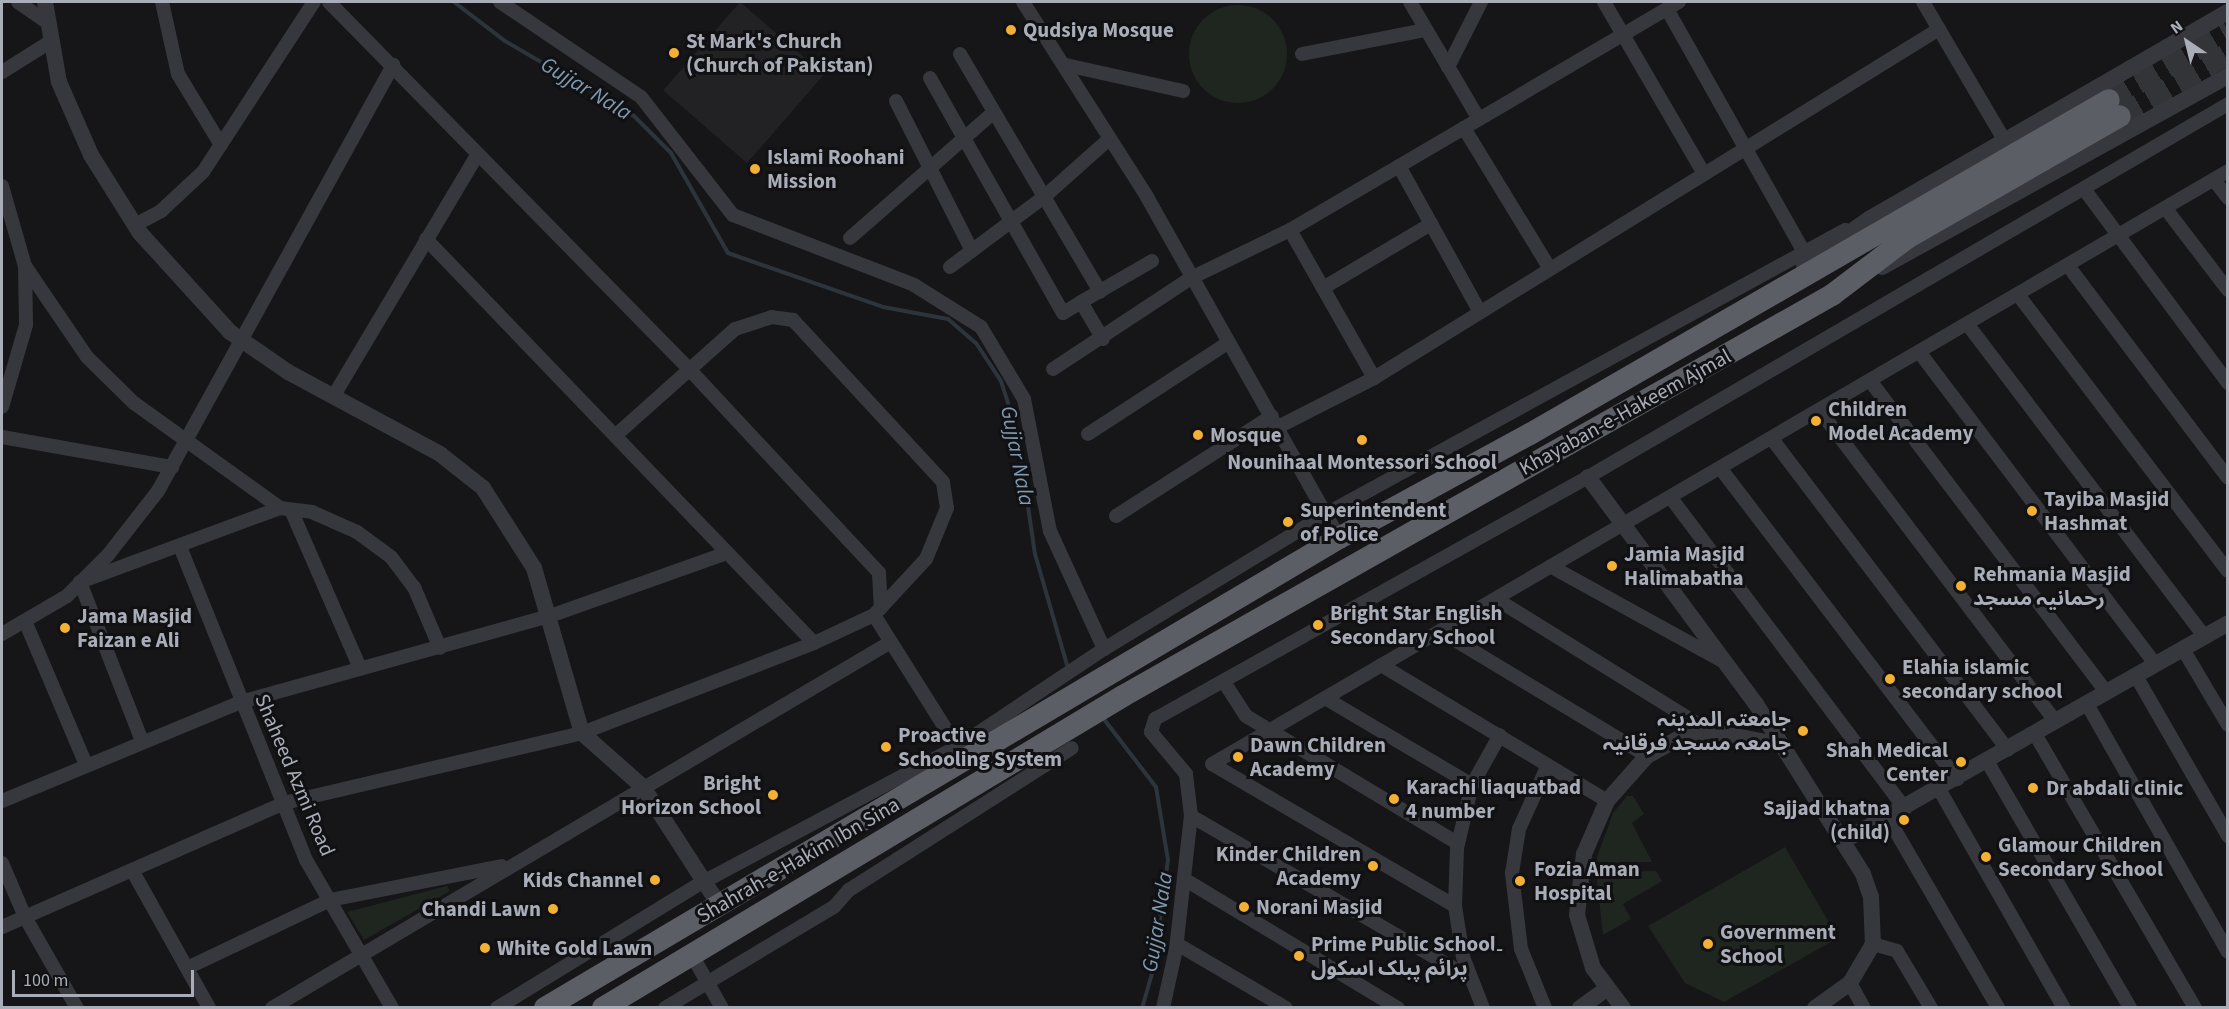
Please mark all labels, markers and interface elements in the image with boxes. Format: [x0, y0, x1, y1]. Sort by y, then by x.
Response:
north arrow [2157, 12, 2217, 72]
text: N [2166, 15, 2187, 39]
place label: Qudsiya Mosque [1023, 17, 1174, 43]
marker: Qudsiya Mosque [1004, 23, 1018, 37]
place label: St Mark's Church (Church of Pakistan) [686, 28, 873, 78]
marker: St Mark's Church (Church of Pakistan) [667, 46, 681, 60]
water label: Gujjar Nala [536, 52, 636, 126]
place label: Islami Roohani Mission [767, 144, 905, 194]
marker: Islami Roohani Mission [748, 162, 762, 176]
street label: Khayaban-e-Hakeem Ajmal [1515, 343, 1735, 481]
place label: Children Model Academy [1828, 396, 1973, 446]
water label: Gujjar Nala [994, 404, 1040, 508]
marker: Children Model Academy [1809, 414, 1823, 428]
place label: Mosque [1210, 422, 1282, 448]
marker: Mosque [1191, 428, 1205, 442]
marker: Nounihaal Montessori School [1355, 433, 1369, 447]
place label: Nounihaal Montessori School [1227, 449, 1497, 475]
place label: Tayiba Masjid Hashmat [2044, 486, 2169, 536]
place label: Superintendent of Police [1300, 497, 1446, 547]
marker: Tayiba Masjid Hashmat [2025, 504, 2039, 518]
marker: Superintendent of Police [1281, 515, 1295, 529]
place label: Jamia Masjid Halimabatha [1624, 541, 1745, 591]
marker: Jamia Masjid Halimabatha [1605, 559, 1619, 573]
place label: Rehmania Masjid رحمانیہ مسجد [1973, 561, 2131, 611]
marker: Rehmania Masjid رحمانیہ مسجد [1954, 579, 1968, 593]
place label: Bright Star English Secondary School [1330, 600, 1502, 650]
place label: Jama Masjid Faizan e Ali [77, 603, 192, 653]
marker: Bright Star English Secondary School [1311, 618, 1325, 632]
marker: Jama Masjid Faizan e Ali [58, 621, 72, 635]
place label: Elahia islamic secondary school [1902, 654, 2062, 704]
marker: Elahia islamic secondary school [1883, 672, 1897, 686]
street label: Shaheed Azmi Road [250, 690, 340, 860]
place label: جامعتہ المدینہ جامعہ مسجد فرقانیہ [1603, 706, 1791, 756]
place label: Proactive Schooling System [898, 722, 1062, 772]
marker: جامعتہ المدینہ جامعہ مسجد فرقانیہ [1796, 724, 1810, 738]
place label: Dawn Children Academy [1250, 732, 1386, 782]
place label: Shah Medical Center [1826, 737, 1948, 787]
marker: Proactive Schooling System [879, 740, 893, 754]
marker: Dawn Children Academy [1231, 750, 1245, 764]
marker: Shah Medical Center [1952, 753, 1970, 771]
place label: Bright Horizon School [621, 770, 761, 820]
place label: Karachi liaquatbad 4 number [1406, 774, 1581, 824]
place label: Dr abdali clinic [2046, 775, 2183, 801]
marker: Dr abdali clinic [2024, 779, 2042, 797]
marker: Bright Horizon School [766, 788, 780, 802]
street label: Shahrah-e-Hakim Ibn Sina [692, 792, 904, 928]
marker: Karachi liaquatbad 4 number [1387, 792, 1401, 806]
place label: Sajjad khatna (child) [1763, 795, 1890, 845]
marker: Sajjad khatna (child) [1895, 811, 1913, 829]
place label: Glamour Children Secondary School [1998, 832, 2163, 882]
place label: Kinder Children Academy [1216, 841, 1361, 891]
marker: Glamour Children Secondary School [1979, 850, 1993, 864]
place label: Fozia Aman Hospital [1534, 856, 1640, 906]
marker: Kinder Children Academy [1366, 859, 1380, 873]
place label: Kids Channel [523, 867, 643, 893]
water label: Gujjar Nala [1137, 870, 1179, 974]
marker: Fozia Aman Hospital [1511, 872, 1529, 890]
marker: Kids Channel [648, 873, 662, 887]
place label: Norani Masjid [1256, 894, 1382, 920]
place label: Chandi Lawn [421, 896, 541, 922]
marker: Norani Masjid [1237, 900, 1251, 914]
marker: Chandi Lawn [546, 902, 560, 916]
place label: Government School [1720, 919, 1836, 969]
place label: Prime Public School۔ پرائم پبلک اسکول [1311, 931, 1503, 981]
place label: White Gold Lawn [497, 935, 652, 961]
marker: Government School [1701, 937, 1715, 951]
marker: White Gold Lawn [478, 941, 492, 955]
marker: Prime Public School۔ پرائم پبلک اسکول [1292, 949, 1306, 963]
scale bar [15, 958, 196, 996]
text: 100 m [23, 968, 68, 993]

